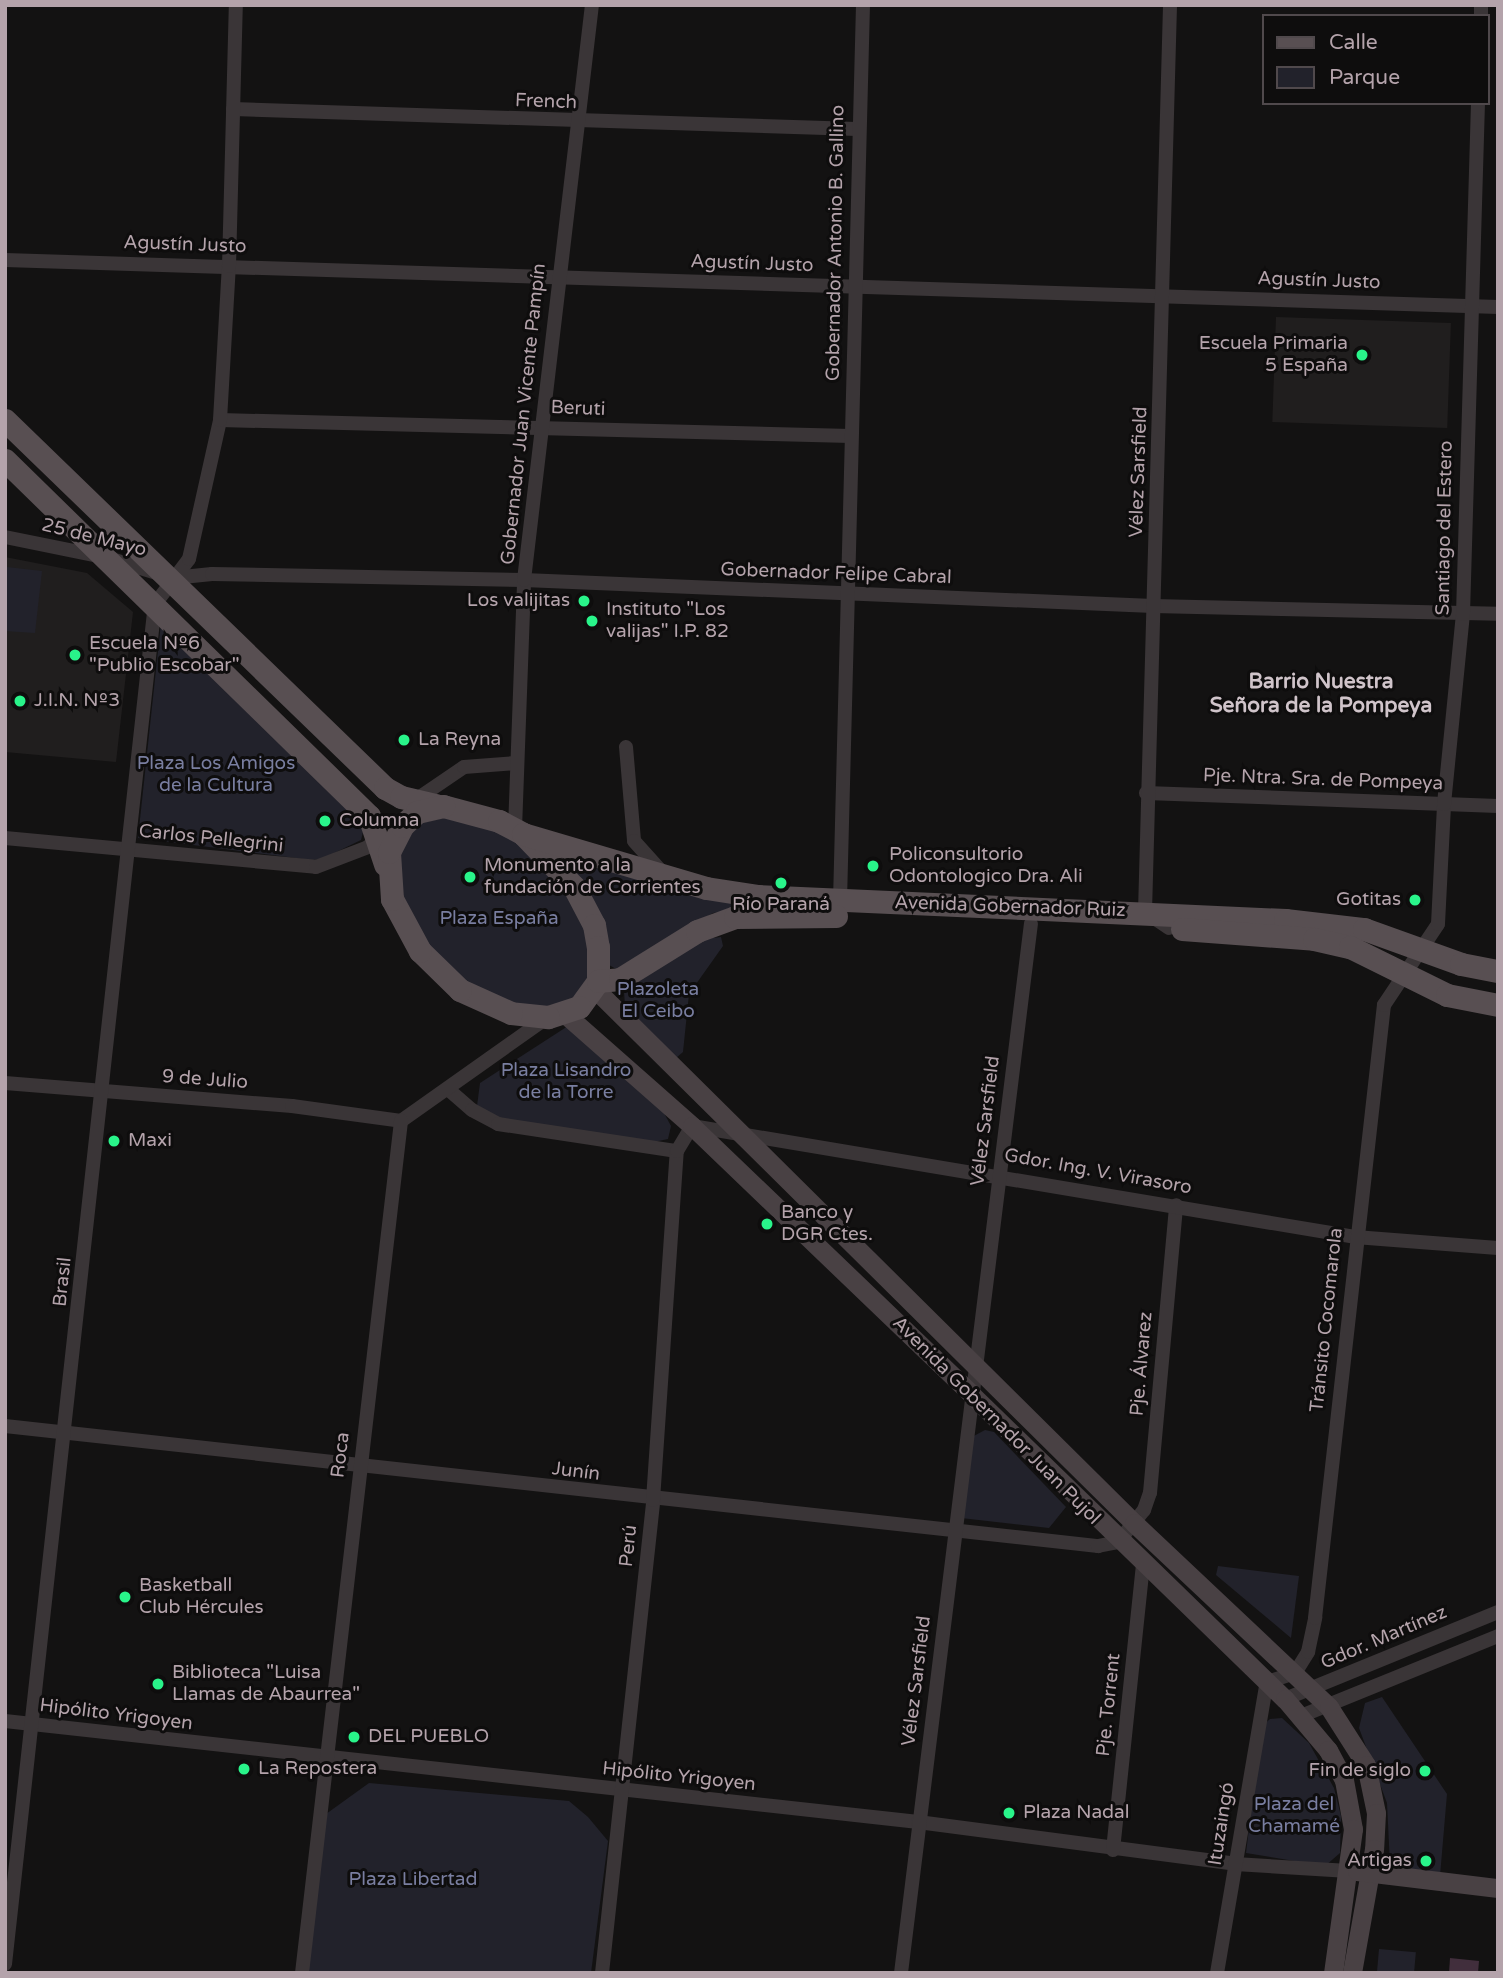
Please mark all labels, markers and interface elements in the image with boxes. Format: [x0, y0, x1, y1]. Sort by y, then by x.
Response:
legend [1262, 14, 1489, 105]
text: Calle [1329, 30, 1378, 55]
text: Parque [1329, 65, 1400, 90]
street label: French [515, 90, 577, 114]
street label: Gobernador Antonio B. Gallino [822, 105, 850, 381]
street label: Agustín Justo [123, 231, 247, 259]
street label: Agustín Justo [690, 250, 814, 278]
street label: Gobernador Juan Vicente Pampín [497, 262, 551, 566]
street label: Agustín Justo [1257, 267, 1381, 295]
place label: Escuela Primaria 5 España [1199, 333, 1348, 377]
marker: Escuela Primaria 5 España [1354, 347, 1370, 363]
street label: Beruti [550, 397, 606, 421]
street label: Vélez Sarsfield [1125, 406, 1153, 538]
street label: Santiago del Estero [1432, 440, 1458, 616]
street label: 25 de Mayo [39, 514, 149, 562]
street label: Gobernador Felipe Cabral [720, 559, 952, 589]
place label: Los valijitas [467, 590, 570, 612]
marker: Los valijitas [576, 593, 592, 609]
place label: Instituto "Los valijas" I.P. 82 [606, 599, 729, 643]
marker: Instituto "Los valijas" I.P. 82 [584, 613, 600, 629]
place label: Escuela Nº6 "Publio Escobar" [89, 633, 239, 677]
marker: Escuela Nº6 "Publio Escobar" [67, 647, 83, 663]
district label: Barrio Nuestra Señora de la Pompeya [1210, 669, 1432, 719]
place label: J.I.N. Nº3 [34, 690, 120, 712]
marker: J.I.N. Nº3 [12, 693, 28, 709]
place label: La Reyna [418, 729, 501, 751]
marker: La Reyna [396, 732, 412, 748]
park label: Plaza Los Amigos de la Cultura [137, 753, 295, 797]
street label: Pje. Ntra. Sra. de Pompeya [1203, 764, 1443, 796]
place label: Columna [339, 810, 419, 832]
marker: Columna [317, 813, 333, 829]
street label: Carlos Pellegrini [138, 820, 284, 858]
place label: Policonsultorio Odontologico Dra. Ali [889, 844, 1083, 888]
place label: Monumento a la fundación de Corrientes [484, 855, 701, 899]
marker: Policonsultorio Odontologico Dra. Ali [863, 856, 883, 876]
marker: Monumento a la fundación de Corrientes [462, 869, 478, 885]
marker: Río Paraná [773, 875, 789, 891]
place label: Gotitas [1336, 889, 1401, 911]
street label: Avenida Gobernador Ruiz [894, 892, 1126, 922]
marker: Gotitas [1407, 892, 1423, 908]
place label: Río Paraná [732, 894, 830, 916]
park label: Plaza España [439, 908, 559, 930]
park label: Plazoleta El Ceibo [617, 979, 699, 1023]
street label: Vélez Sarsfield [967, 1055, 1005, 1187]
park label: Plaza Lisandro de la Torre [501, 1060, 631, 1104]
street label: 9 de Julio [161, 1066, 249, 1094]
place label: Maxi [128, 1130, 172, 1152]
marker: Maxi [106, 1133, 122, 1149]
street label: Gdor. Ing. V. Virasoro [1003, 1144, 1193, 1200]
place label: Banco y DGR Ctes. [781, 1202, 873, 1246]
marker: Banco y DGR Ctes. [759, 1216, 775, 1232]
street label: Tránsito Cocomarola [1306, 1227, 1348, 1413]
street label: Brasil [49, 1256, 77, 1308]
street label: Pje. Álvarez [1126, 1311, 1158, 1417]
street label: Avenida Gobernador Juan Pujol [887, 1312, 1105, 1530]
street label: Roca [327, 1431, 355, 1479]
street label: Junín [551, 1458, 601, 1486]
street label: Perú [615, 1524, 643, 1568]
place label: Basketball Club Hércules [139, 1575, 264, 1619]
marker: Basketball Club Hércules [117, 1589, 133, 1605]
street label: Gdor. Martínez [1318, 1601, 1450, 1675]
street label: Vélez Sarsfield [898, 1615, 936, 1747]
street label: Pje. Torrent [1092, 1652, 1126, 1758]
place label: Biblioteca "Luisa Llamas de Abaurrea" [172, 1662, 360, 1706]
marker: Biblioteca "Luisa Llamas de Abaurrea" [150, 1676, 166, 1692]
street label: Hipólito Yrigoyen [38, 1694, 194, 1736]
place label: DEL PUEBLO [368, 1726, 489, 1748]
marker: DEL PUEBLO [346, 1729, 362, 1745]
place label: La Repostera [258, 1758, 377, 1780]
street label: Hipólito Yrigoyen [601, 1758, 757, 1796]
place label: Fin de siglo [1309, 1760, 1411, 1782]
marker: La Repostera [236, 1761, 252, 1777]
marker: Fin de siglo [1417, 1763, 1433, 1779]
street label: Ituzaingó [1204, 1781, 1240, 1867]
park label: Plaza del Chamamé [1248, 1794, 1340, 1838]
place label: Plaza Nadal [1023, 1802, 1129, 1824]
marker: Plaza Nadal [1001, 1805, 1017, 1821]
place label: Artigas [1347, 1850, 1412, 1872]
marker: Artigas [1418, 1853, 1434, 1869]
park label: Plaza Libertad [349, 1869, 477, 1891]

